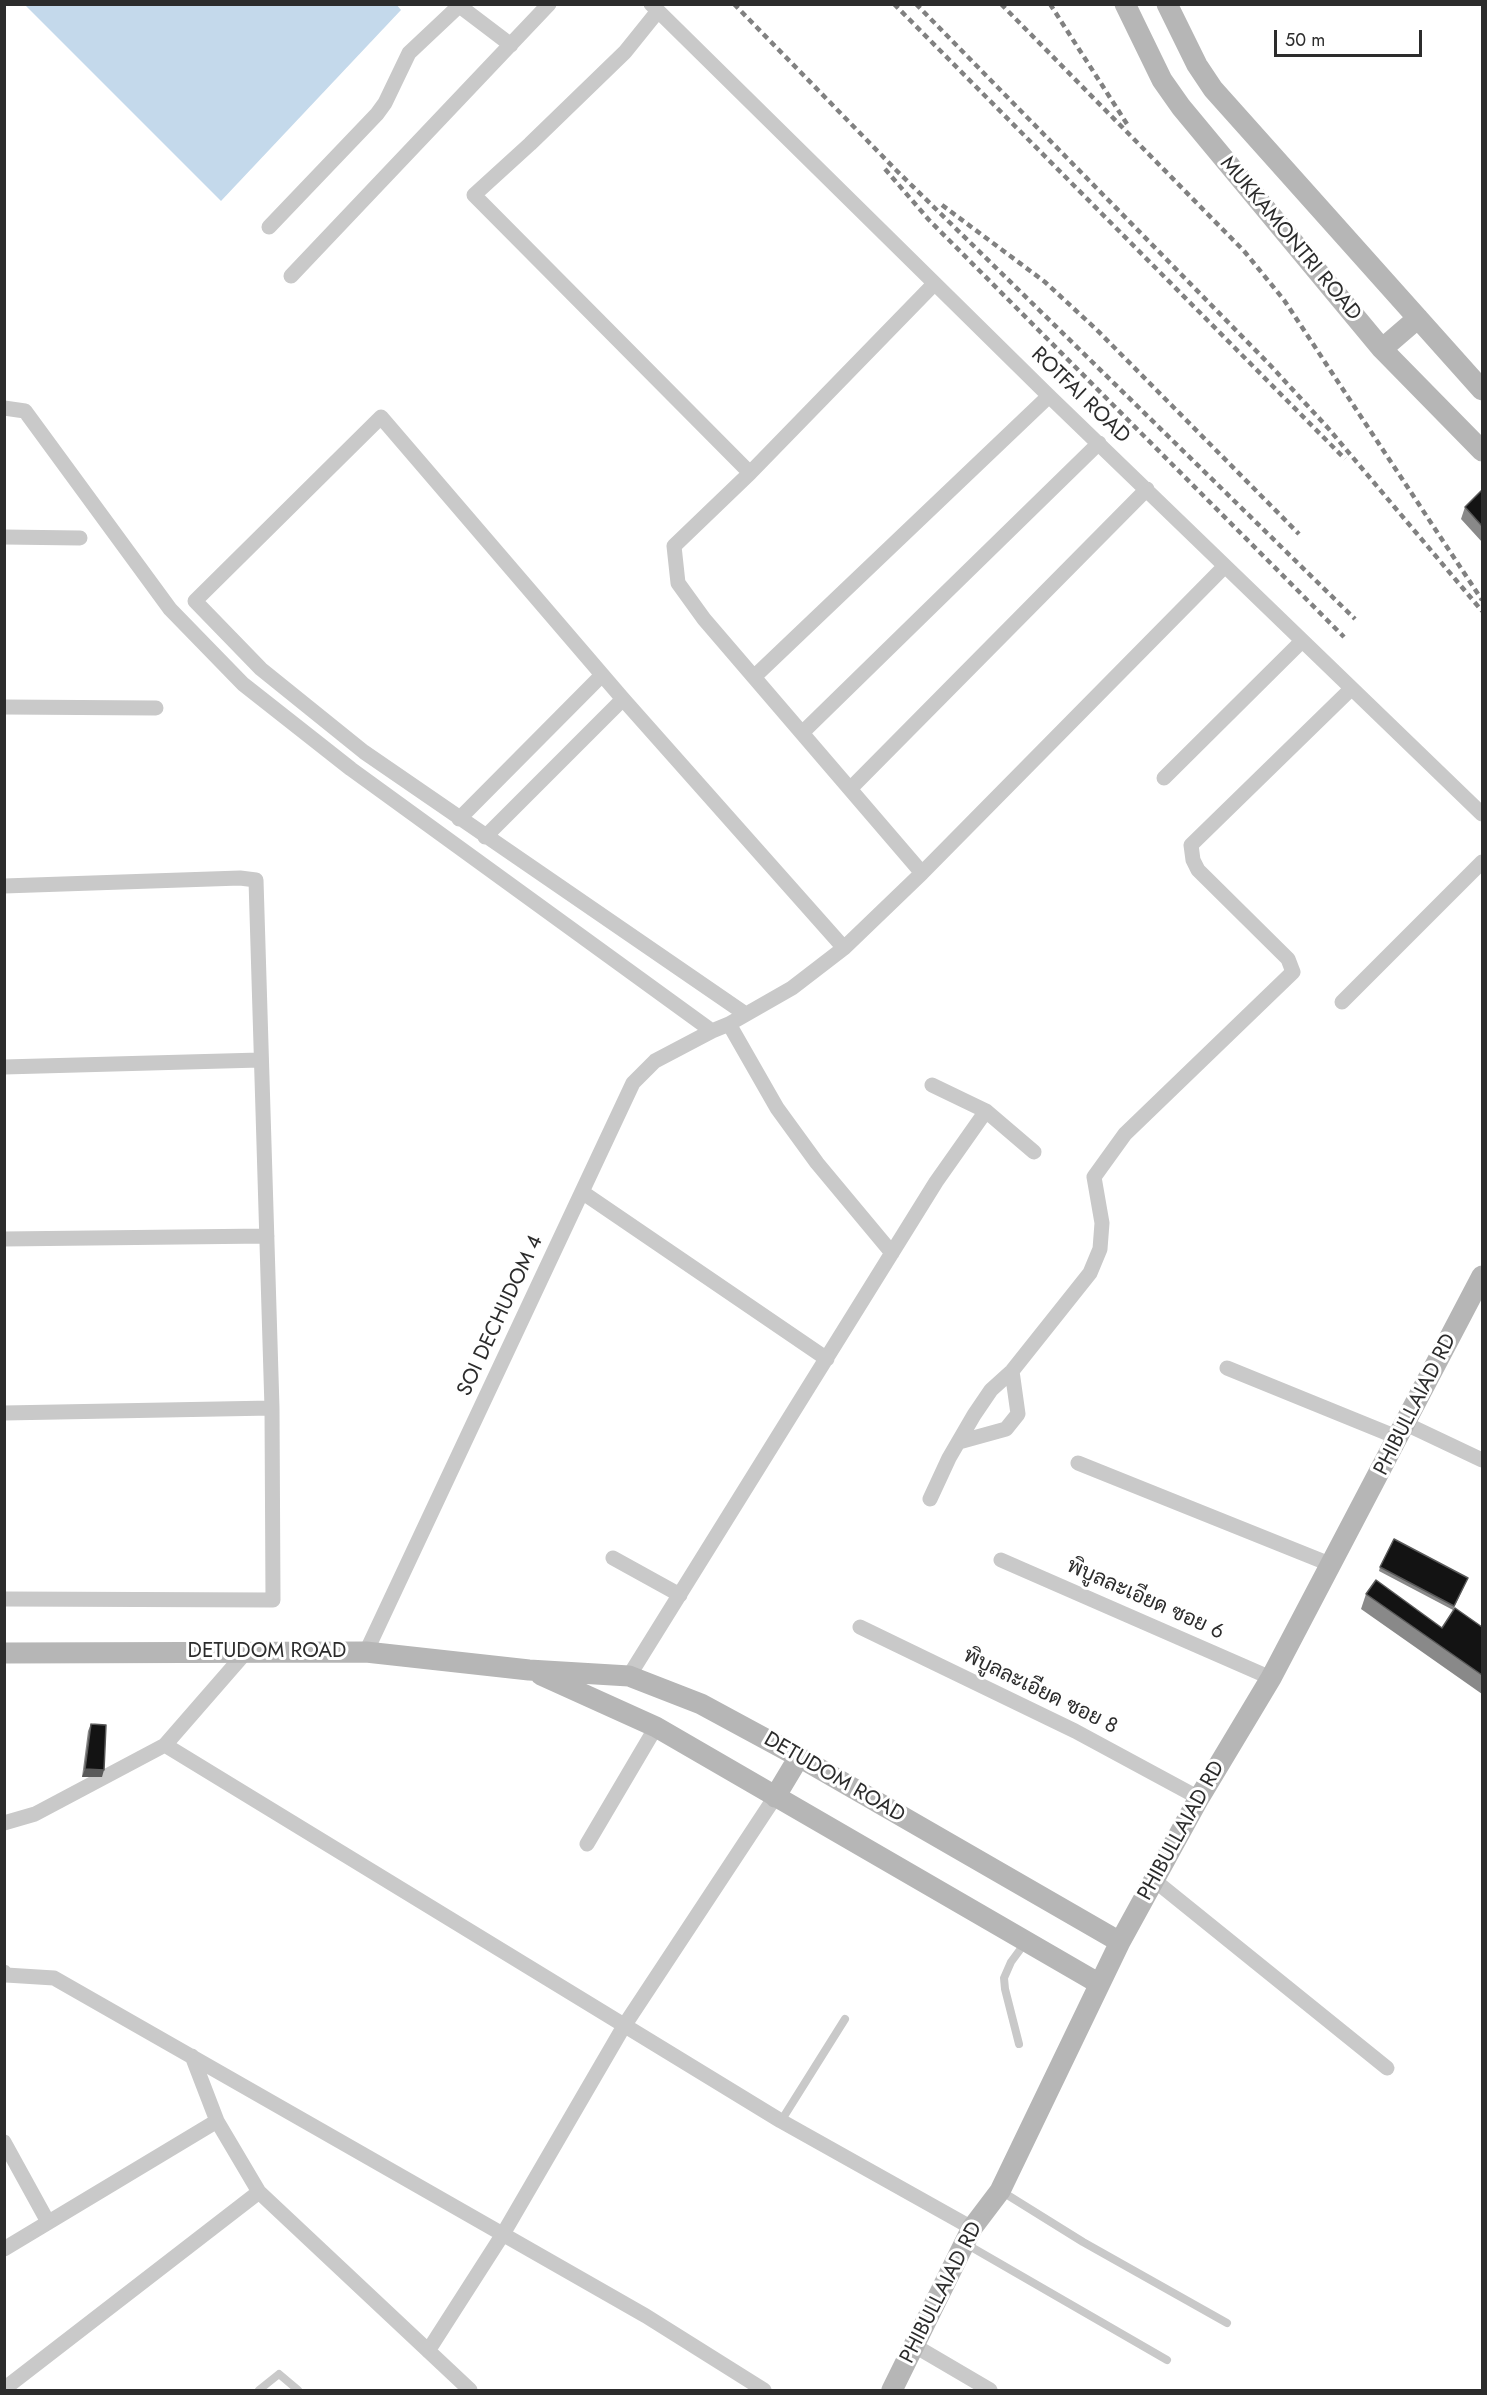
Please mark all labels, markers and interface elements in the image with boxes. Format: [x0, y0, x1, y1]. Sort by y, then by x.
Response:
scale bar [1277, 18, 1426, 56]
text: 50 m [1285, 27, 1325, 53]
street label: MUKKAMONTRI ROAD [1214, 152, 1366, 326]
street label: ROTFAI ROAD [1025, 343, 1135, 449]
street label: SOI DECHUDOM 4 [453, 1232, 549, 1400]
street label: PHIBULLAIAD RD [1369, 1330, 1463, 1480]
street label: พิบูลละเอียด ซอย 6 [1062, 1554, 1228, 1646]
street label: DETUDOM ROAD [188, 1639, 346, 1665]
street label: พิบูลละเอียด ซอย 8 [959, 1644, 1121, 1740]
street label: DETUDOM ROAD [759, 1727, 909, 1829]
street label: PHIBULLAIAD RD [1133, 1757, 1231, 1905]
street label: PHIBULLAIAD RD [895, 2218, 989, 2368]

